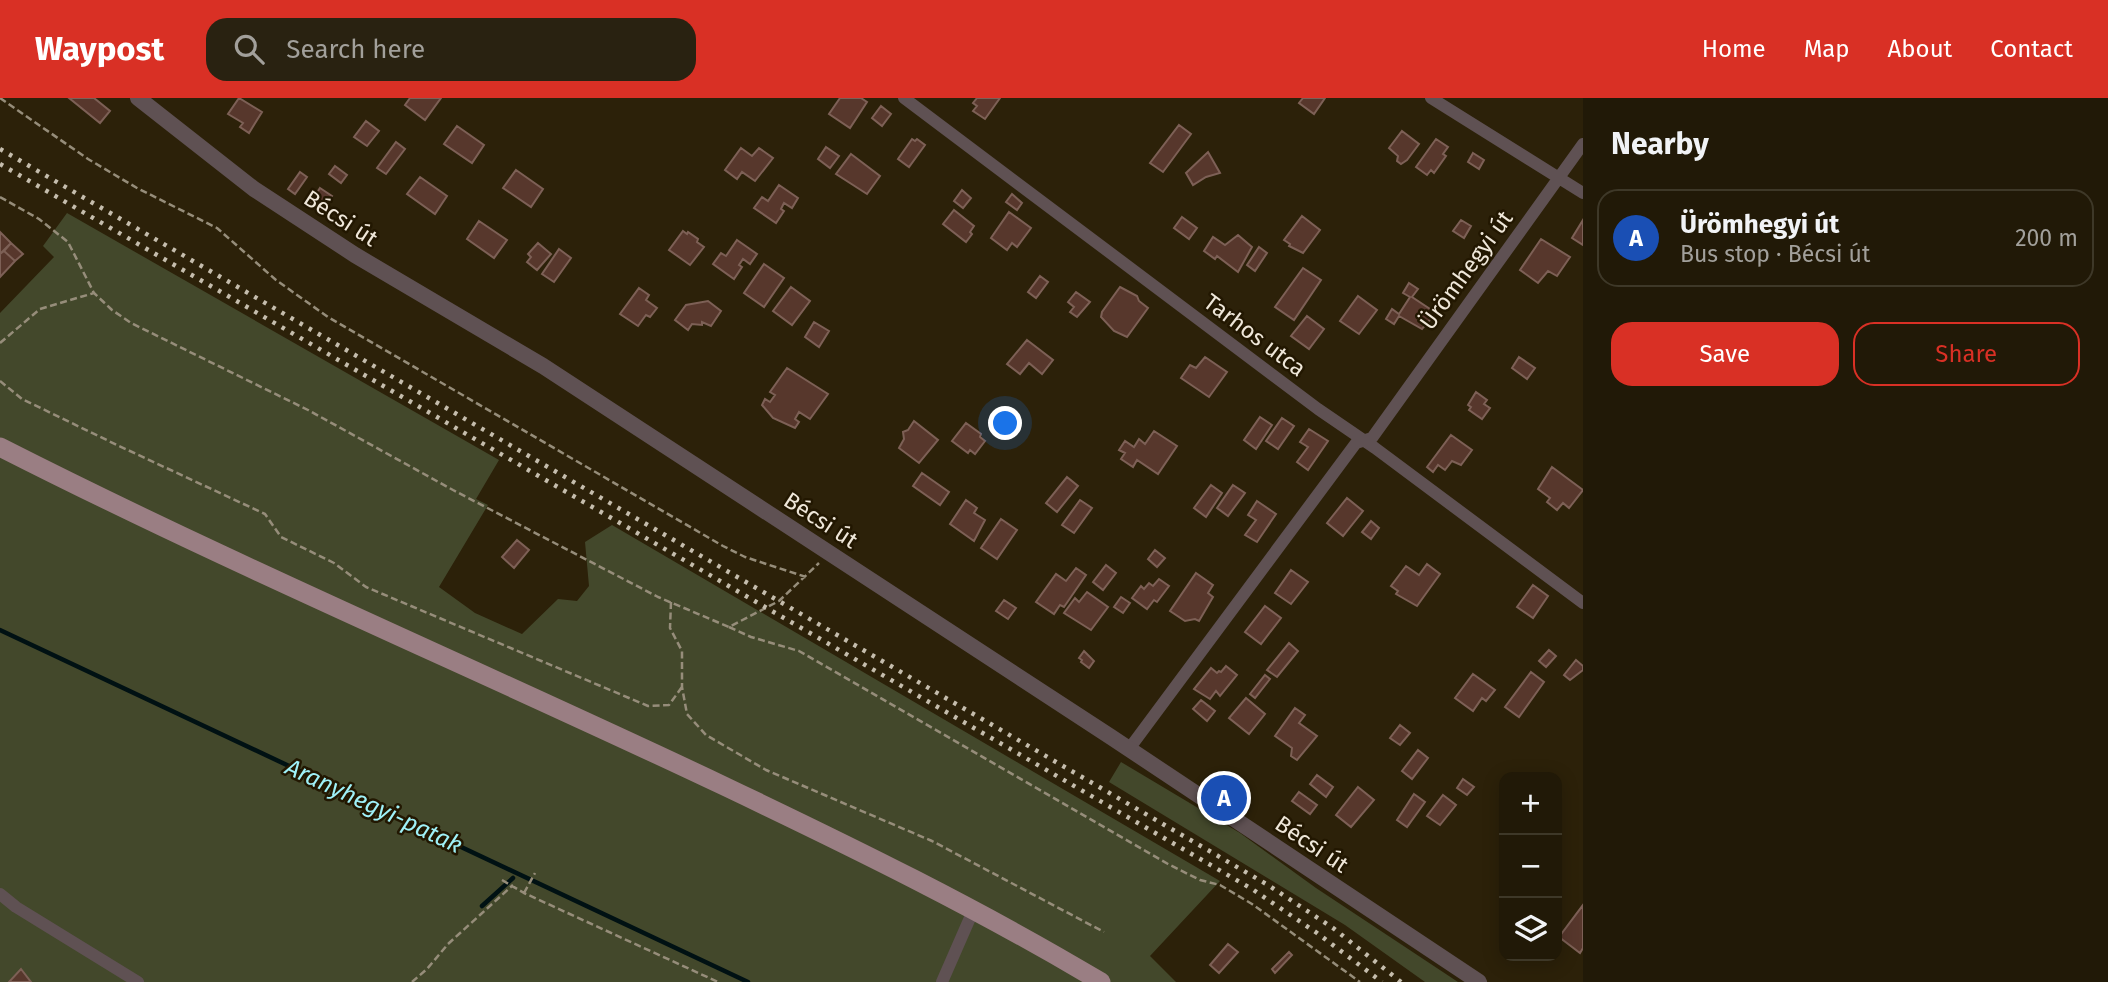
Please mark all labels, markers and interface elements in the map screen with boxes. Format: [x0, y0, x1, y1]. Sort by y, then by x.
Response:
search box [206, 18, 696, 81]
text: Waypost [35, 29, 164, 69]
icon: search [230, 30, 268, 68]
text: Search here [286, 34, 425, 65]
text: Home [1702, 35, 1766, 63]
text: Map [1804, 35, 1850, 63]
text: About [1888, 35, 1952, 63]
text: Contact [1990, 35, 2073, 63]
text: Nearby [1611, 126, 1709, 162]
street label: Bécsi út [299, 184, 384, 253]
street label: Ürömhegyi út [1413, 205, 1519, 335]
text: Ürömhegyi út [1680, 209, 1839, 240]
text: A [1629, 224, 1643, 252]
text: 200 m [2015, 224, 2078, 252]
text: Bus stop · Bécsi út [1680, 240, 1870, 268]
street label: Tarhos utca [1198, 288, 1312, 382]
button: Save [1611, 322, 1839, 386]
button: Share [1853, 322, 2080, 386]
your location [988, 406, 1022, 440]
street label: Bécsi út [779, 486, 864, 555]
water label: Aranyhegyi-patak [280, 752, 467, 859]
pin: A [1201, 772, 1247, 824]
map controls [1499, 772, 1562, 961]
button: + [1499, 772, 1562, 835]
street label: Bécsi út [1270, 809, 1355, 879]
button: − [1499, 835, 1562, 898]
button: layers [1499, 898, 1562, 961]

